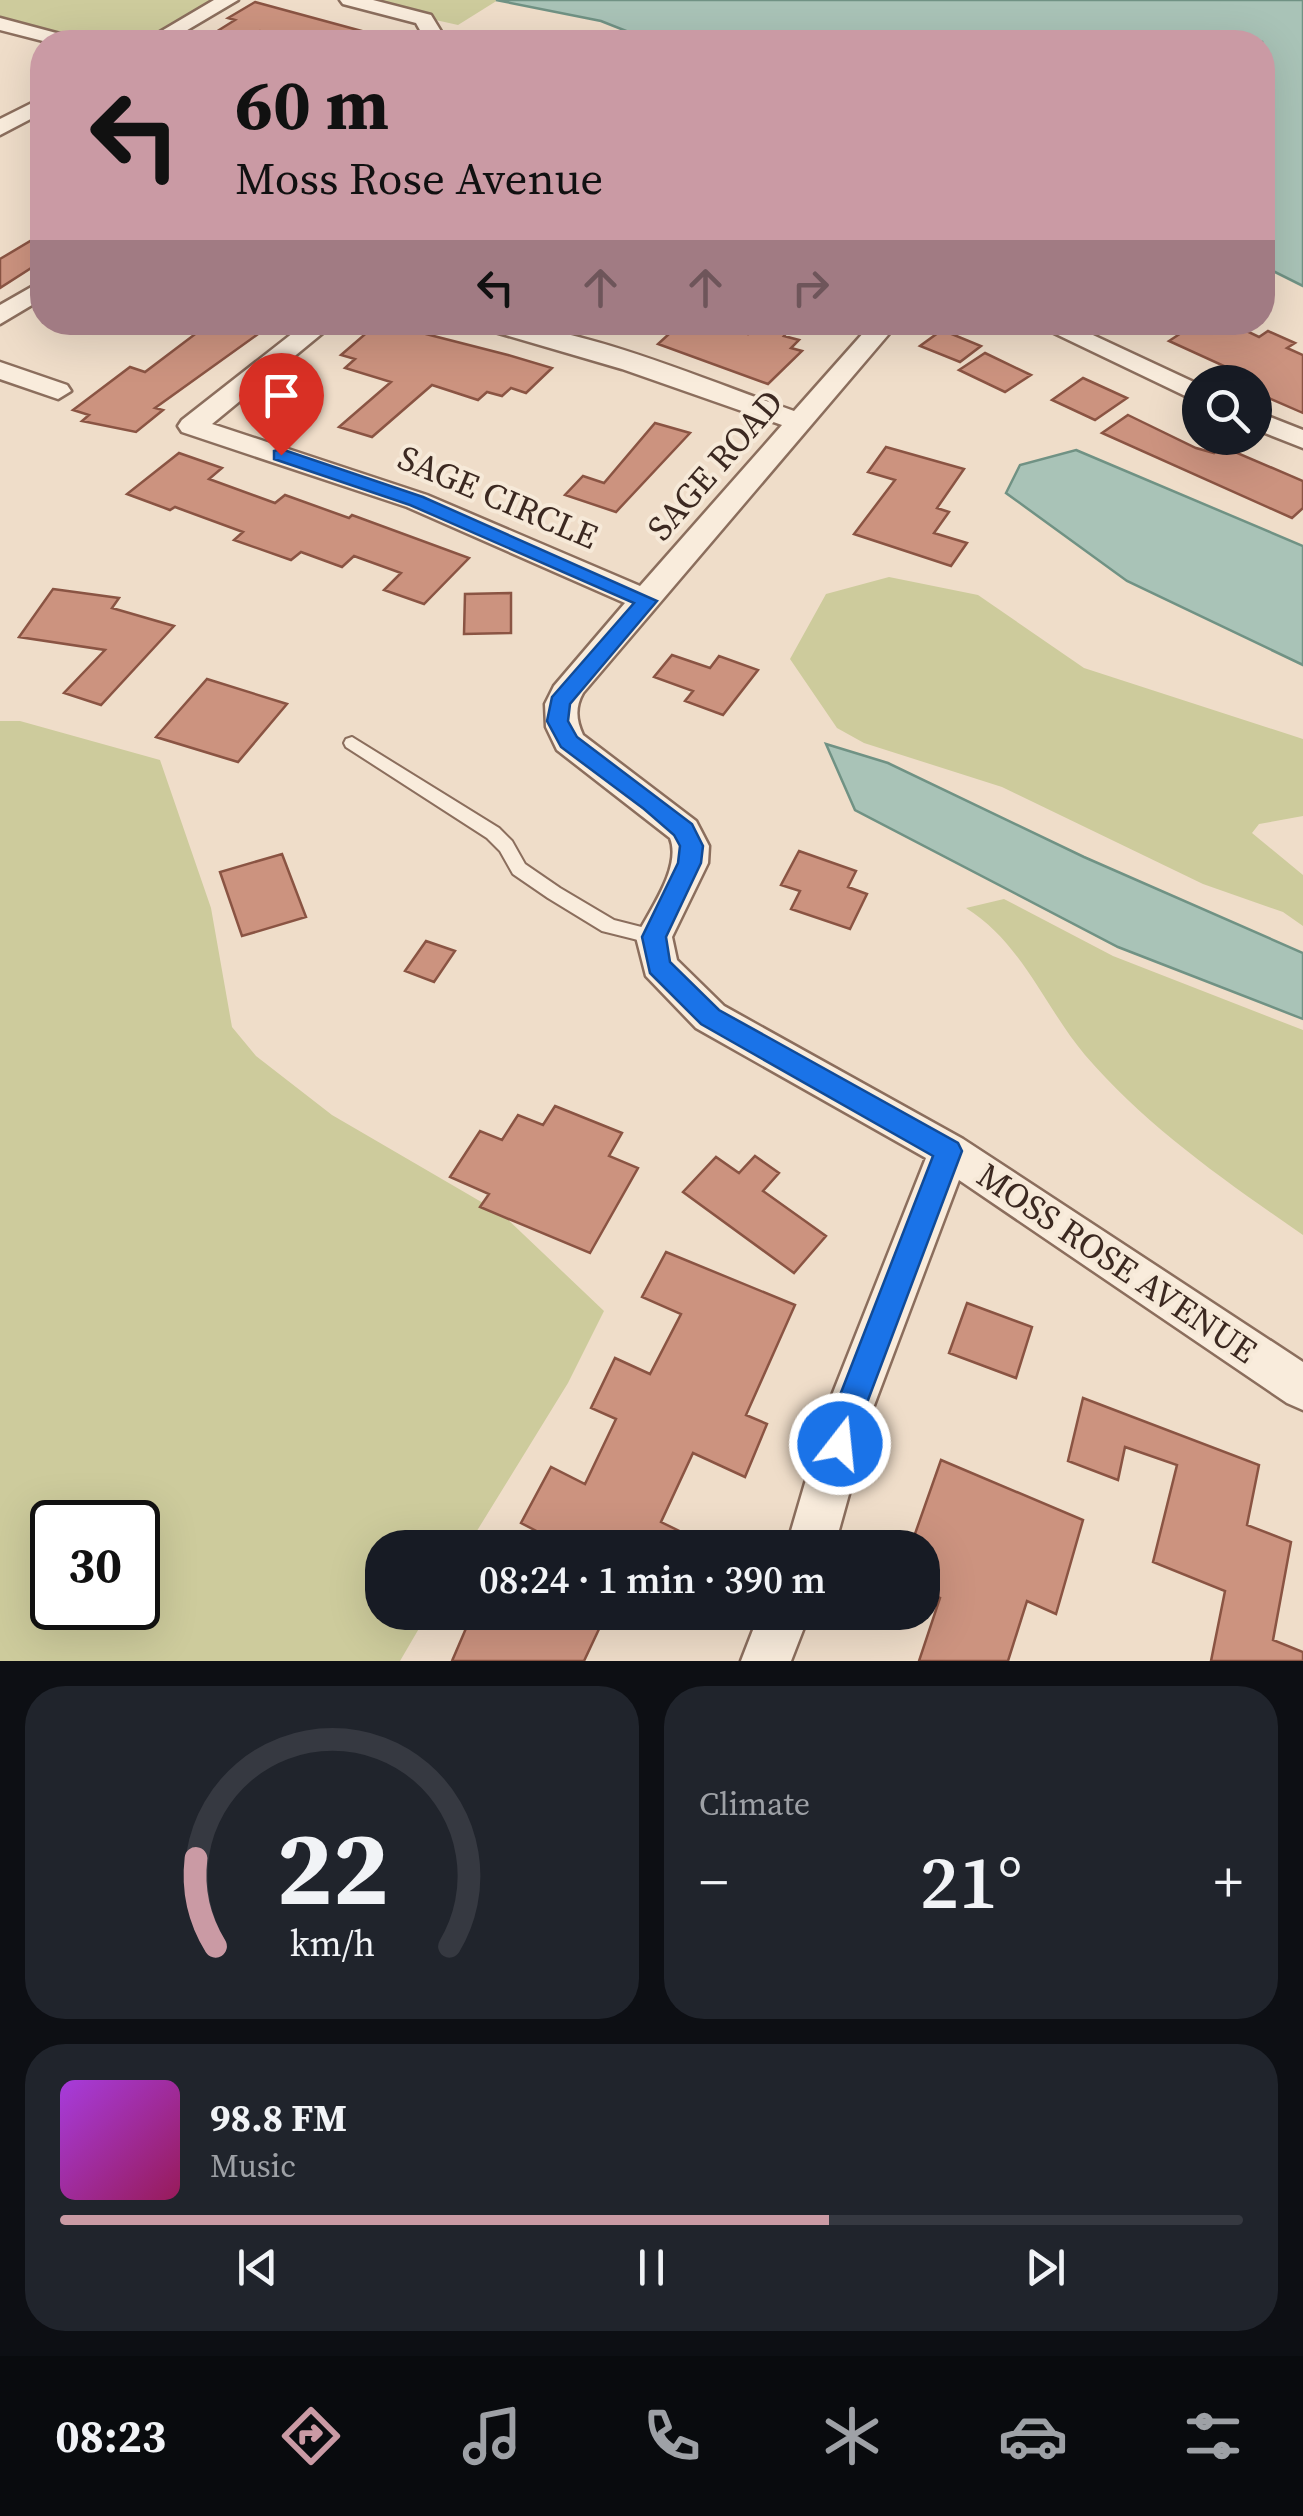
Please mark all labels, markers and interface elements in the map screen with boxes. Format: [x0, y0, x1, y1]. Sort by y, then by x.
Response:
text: 60 m [235, 56, 389, 152]
icon: left [70, 70, 200, 200]
text: Moss Rose Avenue [235, 147, 603, 209]
icon: left [468, 260, 523, 315]
icon: ahead [573, 260, 628, 315]
icon: ahead [678, 260, 733, 315]
icon: right [783, 260, 838, 315]
pin [239, 353, 324, 456]
map controls [1182, 365, 1272, 455]
button: search [1182, 365, 1272, 455]
icon: arrive [254, 368, 309, 423]
street label: SAGE ROAD [636, 379, 794, 551]
street label: SAGE CIRCLE [391, 433, 605, 561]
street label: MOSS ROSE AVENUE [968, 1151, 1266, 1375]
position arrow [788, 1392, 892, 1496]
speed limit sign: 30 [30, 1500, 160, 1630]
text: 08:24 · 1 min · 390 m [479, 1554, 826, 1606]
text: Climate [699, 1782, 810, 1826]
text: 22 [276, 1796, 388, 1939]
text: 21° [920, 1830, 1022, 1933]
text: − [699, 1844, 728, 1919]
text: + [1214, 1844, 1243, 1919]
text: km/h [289, 1919, 375, 1968]
text: 98.8 FM [210, 2092, 347, 2144]
text: Music [210, 2144, 296, 2188]
icon: previous [230, 2240, 285, 2295]
icon: pause [624, 2240, 679, 2295]
icon: next [1018, 2240, 1073, 2295]
icon: directions [276, 2401, 346, 2471]
icon: music [457, 2401, 527, 2471]
icon: phone [637, 2401, 707, 2471]
icon: climate [817, 2401, 887, 2471]
icon: car [998, 2401, 1068, 2471]
icon: filters [1178, 2401, 1248, 2471]
text: 08:23 [55, 2405, 166, 2467]

